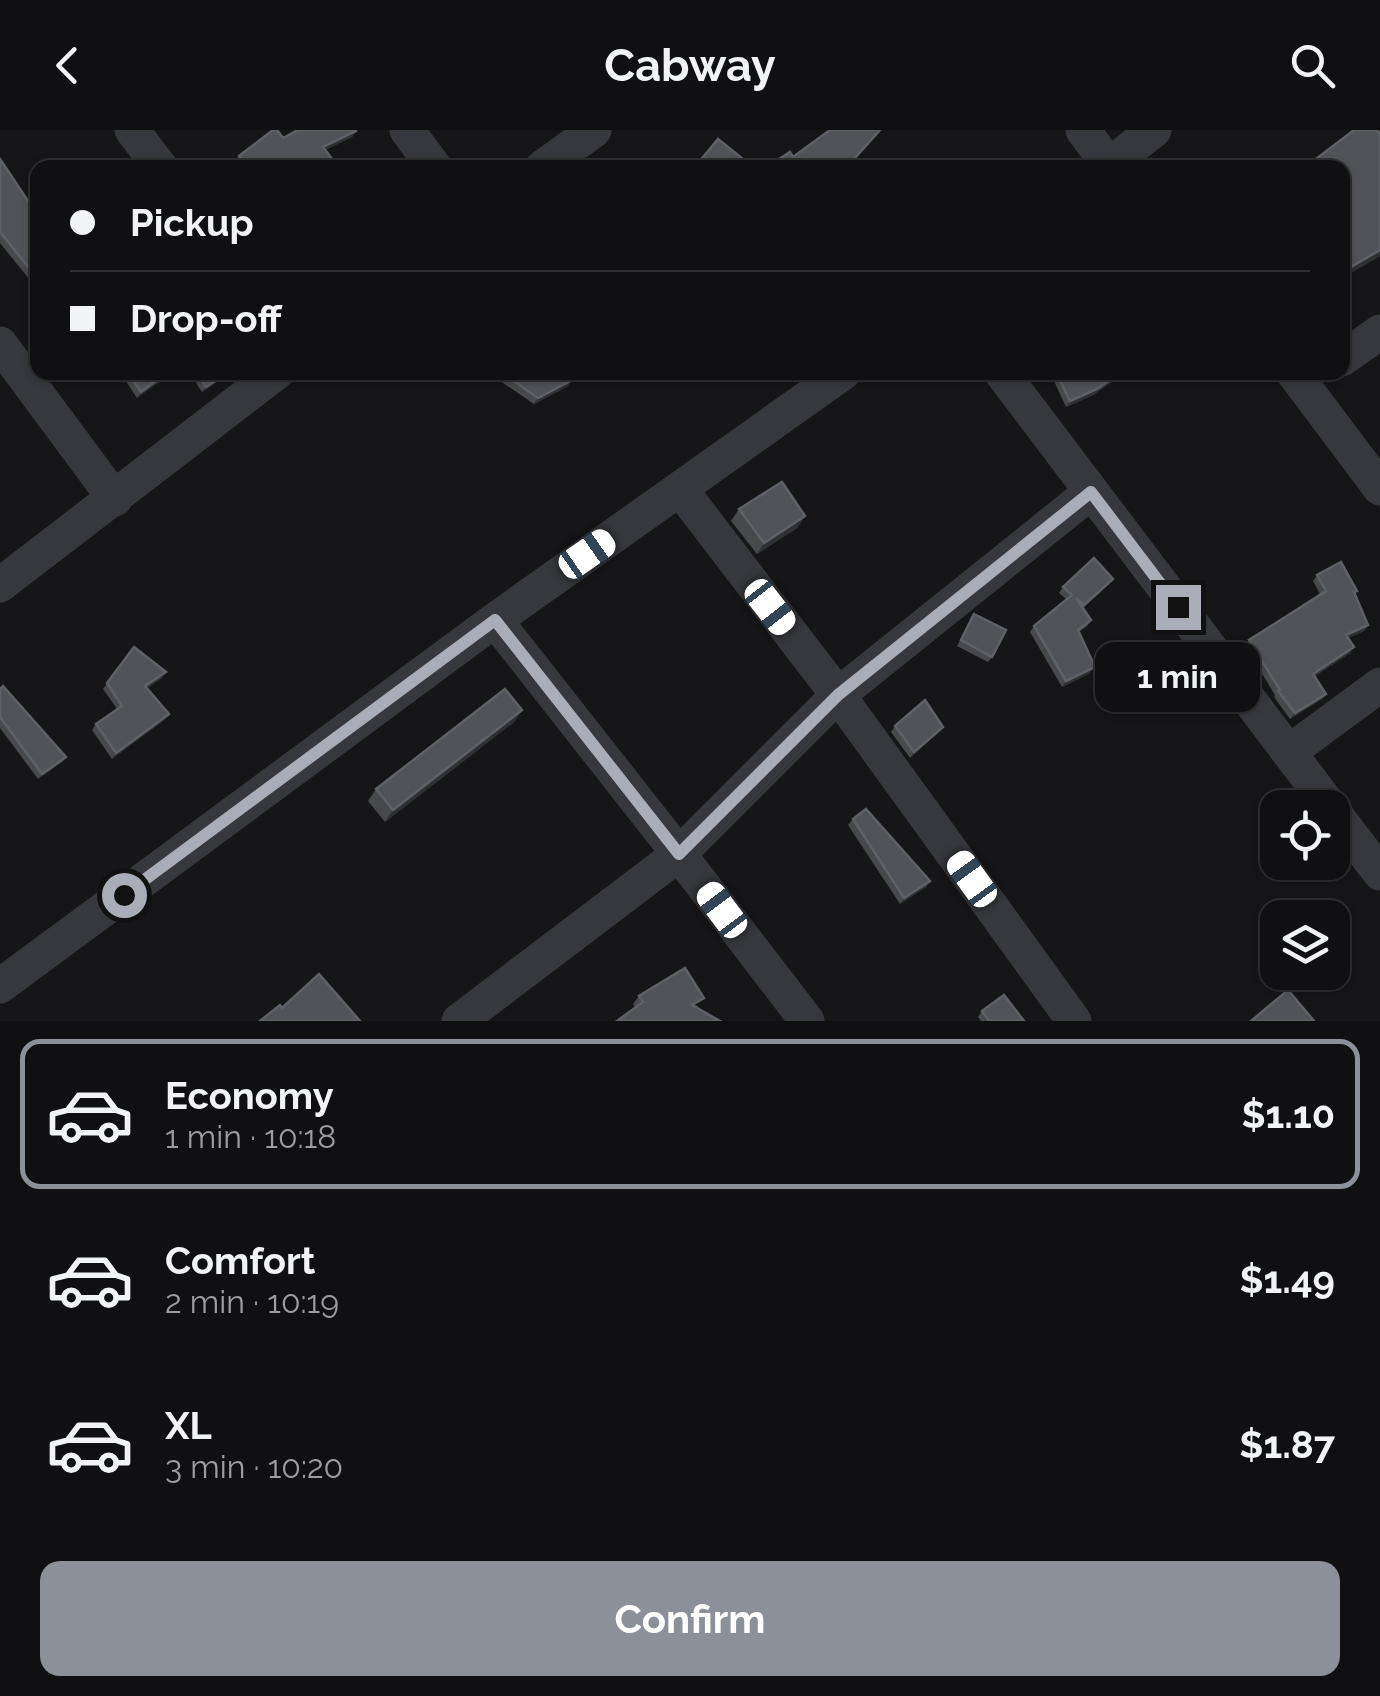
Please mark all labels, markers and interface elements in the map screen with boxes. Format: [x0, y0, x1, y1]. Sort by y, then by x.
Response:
icon: back [40, 38, 95, 93]
icon: search [1285, 38, 1340, 93]
text: Cabway [604, 39, 776, 92]
text: Pickup [130, 200, 254, 245]
text: Drop-off [130, 296, 282, 341]
car [554, 525, 620, 583]
car [740, 574, 800, 640]
route end [1156, 585, 1201, 630]
callout: 1 min [1096, 642, 1260, 712]
text: 1 min [1137, 658, 1218, 695]
map controls [1260, 790, 1350, 990]
button: locate [1260, 790, 1350, 880]
car [942, 846, 1002, 912]
route start [102, 873, 147, 918]
car [692, 877, 752, 943]
button: layers [1260, 900, 1350, 990]
icon: car [45, 1069, 135, 1159]
text: Economy [165, 1073, 334, 1118]
text: $1.10 [1241, 1092, 1335, 1137]
text: 1 min · 10:18 [165, 1118, 336, 1155]
icon: car [45, 1234, 135, 1324]
text: Comfort [165, 1238, 315, 1283]
text: $1.49 [1240, 1257, 1335, 1302]
text: 2 min · 10:19 [165, 1283, 339, 1320]
icon: car [45, 1399, 135, 1489]
text: XL [165, 1403, 212, 1448]
text: $1.87 [1239, 1422, 1335, 1467]
text: 3 min · 10:20 [165, 1448, 343, 1485]
button: Confirm [40, 1561, 1340, 1676]

